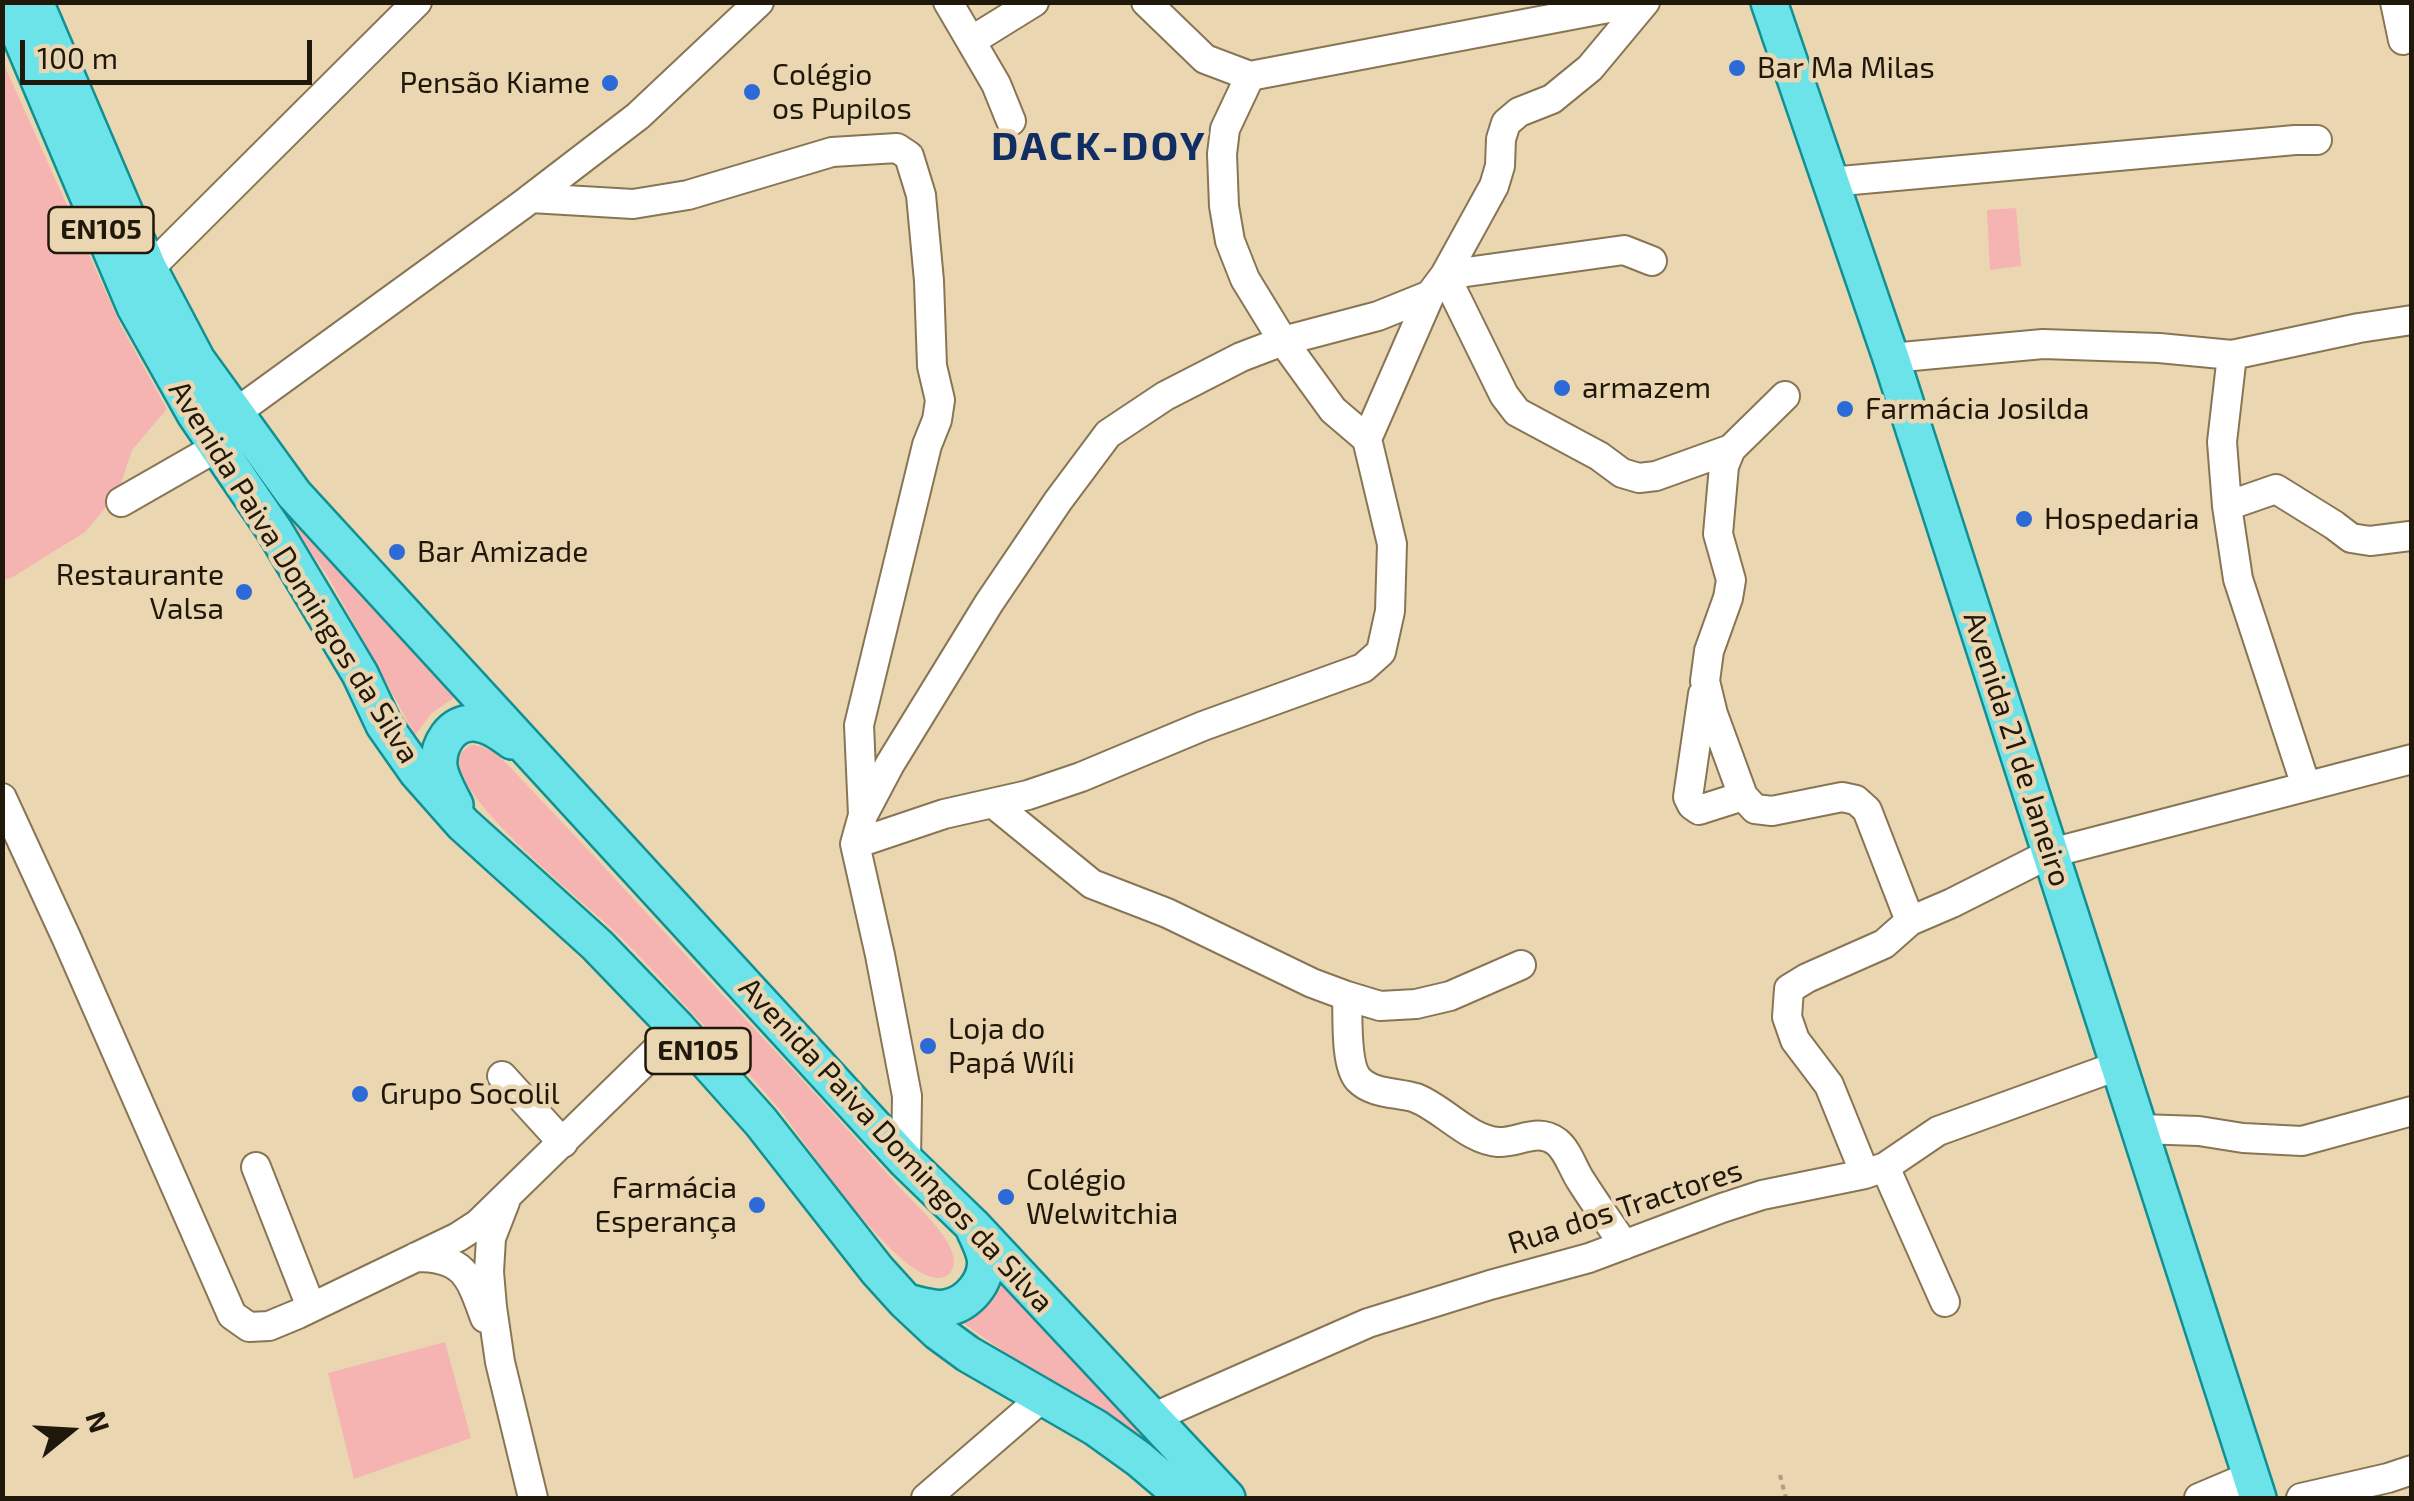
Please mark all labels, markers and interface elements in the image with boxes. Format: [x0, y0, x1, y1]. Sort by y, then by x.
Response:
scale bar [25, 20, 318, 82]
text: 100 m [37, 39, 118, 75]
place label: Bar Ma Milas [1757, 50, 1935, 86]
place label: Colégio os Pupilos [772, 57, 912, 128]
marker: Bar Ma Milas [1726, 57, 1748, 79]
place label: Pensão Kiame [399, 65, 590, 101]
marker: Pensão Kiame [599, 72, 621, 94]
marker: Colégio os Pupilos [741, 81, 763, 103]
district label: DACK-DOY [991, 123, 1207, 171]
road number: EN105 [48, 207, 154, 253]
place label: armazem [1582, 370, 1711, 406]
street label: Avenida Paiva Domingos da Silva [161, 374, 427, 770]
marker: armazem [1551, 377, 1573, 399]
place label: Farmácia Josilda [1865, 391, 2089, 427]
marker: Farmácia Josilda [1834, 398, 1856, 420]
place label: Hospedaria [2044, 501, 2199, 537]
marker: Hospedaria [2013, 508, 2035, 530]
place label: Bar Amizade [417, 534, 588, 570]
marker: Bar Amizade [386, 541, 408, 563]
place label: Restaurante Valsa [56, 557, 224, 628]
marker: Restaurante Valsa [233, 581, 255, 603]
street label: Avenida 21 de Janeiro [1956, 607, 2078, 891]
street label: Avenida Paiva Domingos da Silva [731, 970, 1061, 1320]
place label: Loja do Papá Wíli [948, 1011, 1075, 1082]
road number: EN105 [646, 1028, 750, 1074]
marker: Loja do Papá Wíli [917, 1035, 939, 1057]
place label: Grupo Socolil [380, 1076, 560, 1112]
marker: Grupo Socolil [349, 1083, 371, 1105]
street label: Rua dos Tractores [1503, 1152, 1747, 1262]
place label: Colégio Welwitchia [1026, 1162, 1178, 1232]
place label: Farmácia Esperança [594, 1170, 737, 1240]
marker: Colégio Welwitchia [995, 1186, 1017, 1208]
marker: Farmácia Esperança [746, 1194, 768, 1216]
north arrow [20, 1381, 120, 1481]
text: N [79, 1407, 118, 1437]

